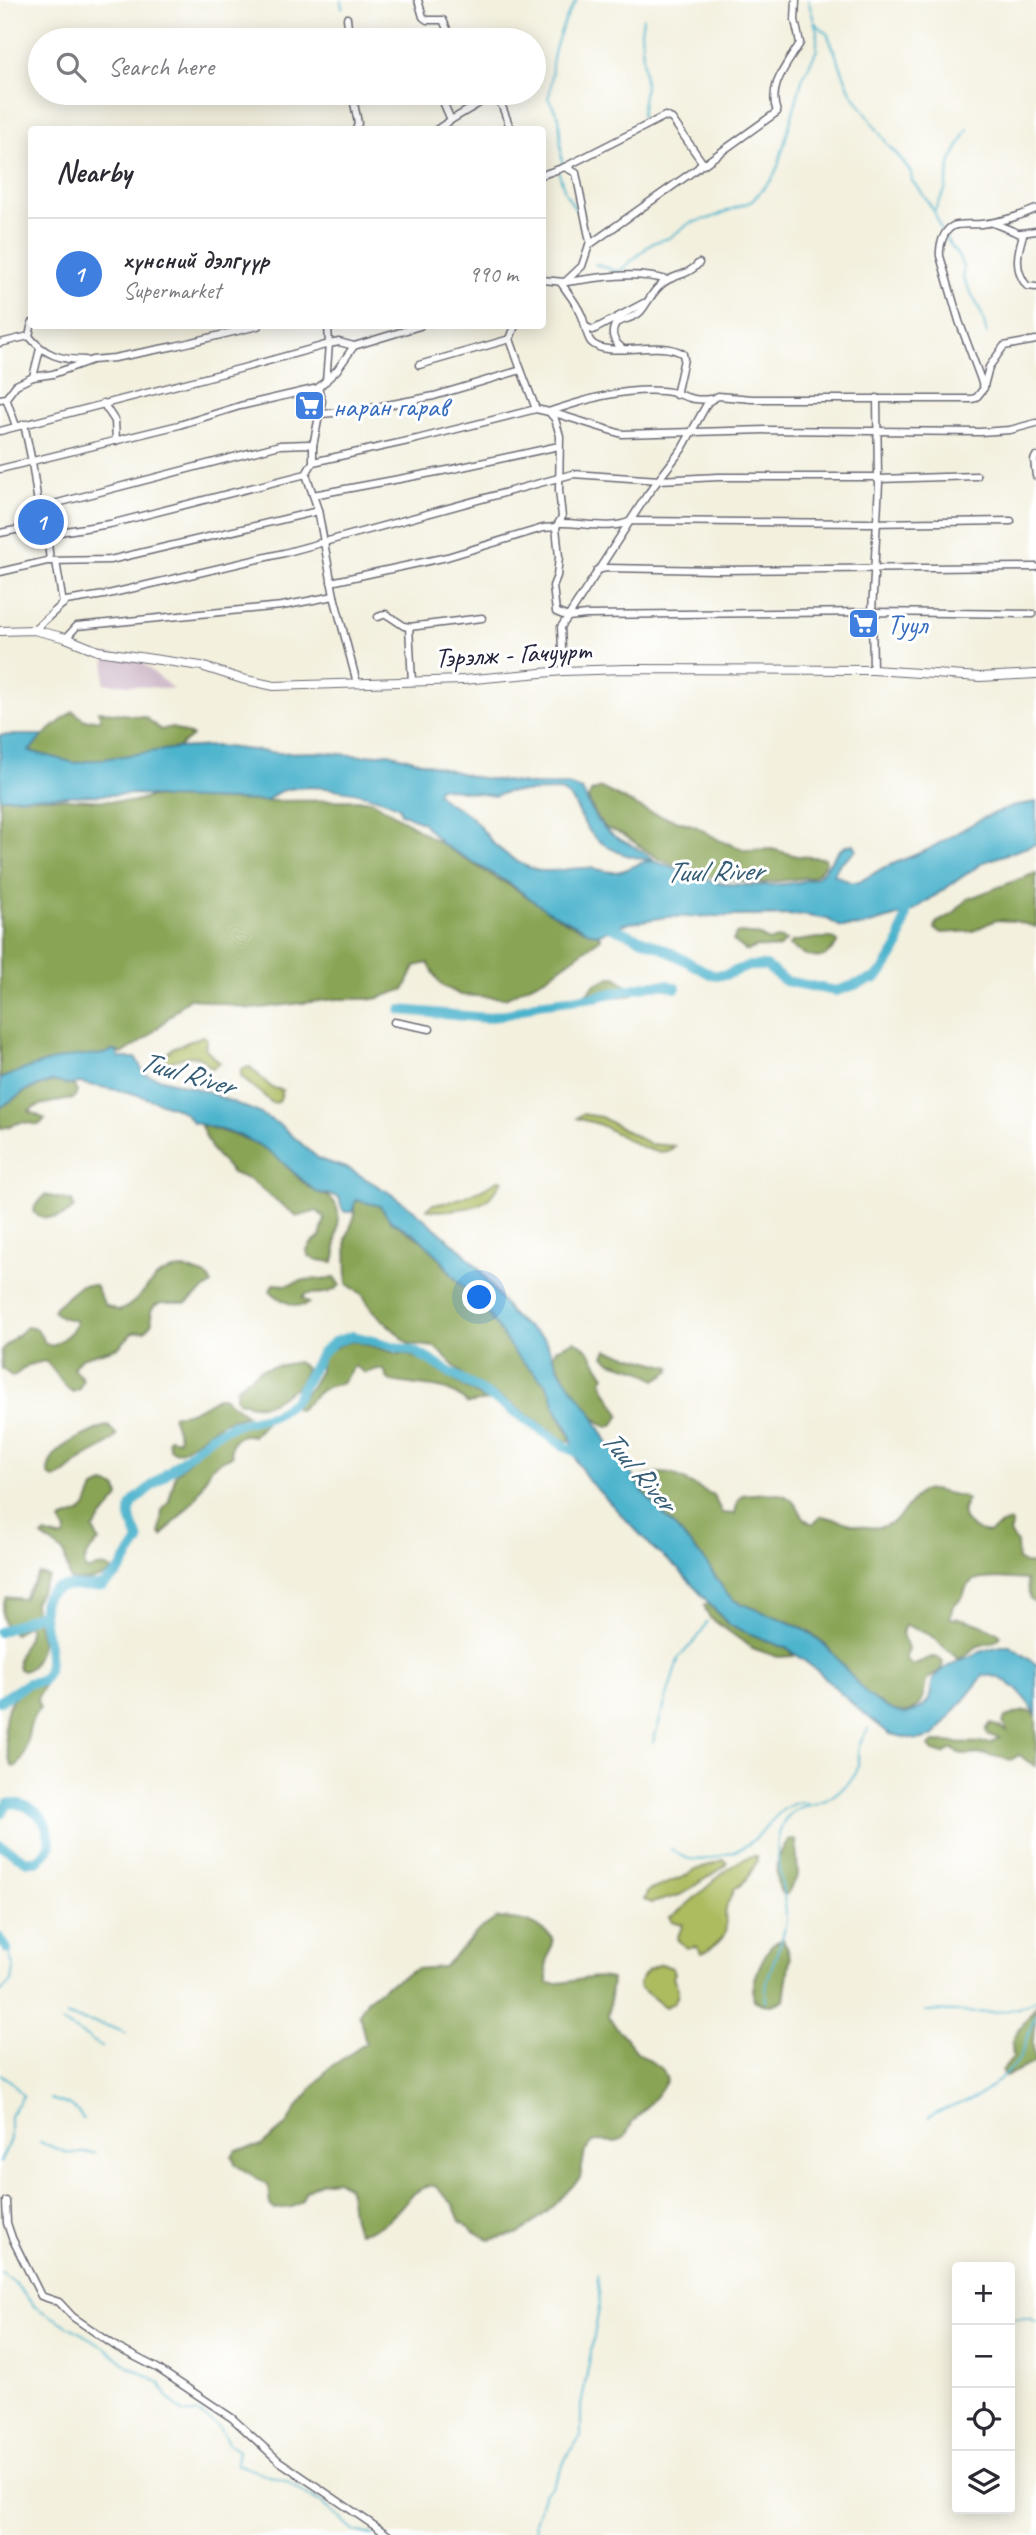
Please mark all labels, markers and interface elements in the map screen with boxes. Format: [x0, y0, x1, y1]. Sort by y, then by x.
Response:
search box [28, 28, 546, 105]
icon: search [52, 48, 90, 86]
text: Search here [108, 50, 214, 83]
text: Nearby [56, 153, 132, 191]
text: хүнсний дэлгүүр [123, 243, 269, 276]
text: 1 [74, 260, 84, 289]
text: 990 m [469, 260, 518, 289]
text: Supermarket [123, 276, 221, 305]
supermarket icon: наран гарав [293, 389, 327, 423]
place label: наран гарав [333, 389, 453, 424]
pin: 1 [18, 496, 64, 548]
supermarket icon: Туул [847, 607, 881, 641]
place label: Туул [887, 607, 929, 642]
street label: Тэрэлж - Гачуурт [434, 632, 594, 675]
water label: Tuul River [665, 851, 768, 891]
water label: Tuul River [135, 1041, 244, 1106]
your location [462, 1280, 496, 1314]
water label: Tuul River [593, 1421, 688, 1523]
map controls [952, 2262, 1015, 2514]
button: + [952, 2262, 1015, 2325]
button: − [952, 2325, 1015, 2388]
button: locate [952, 2388, 1015, 2451]
button: layers [952, 2451, 1015, 2514]

